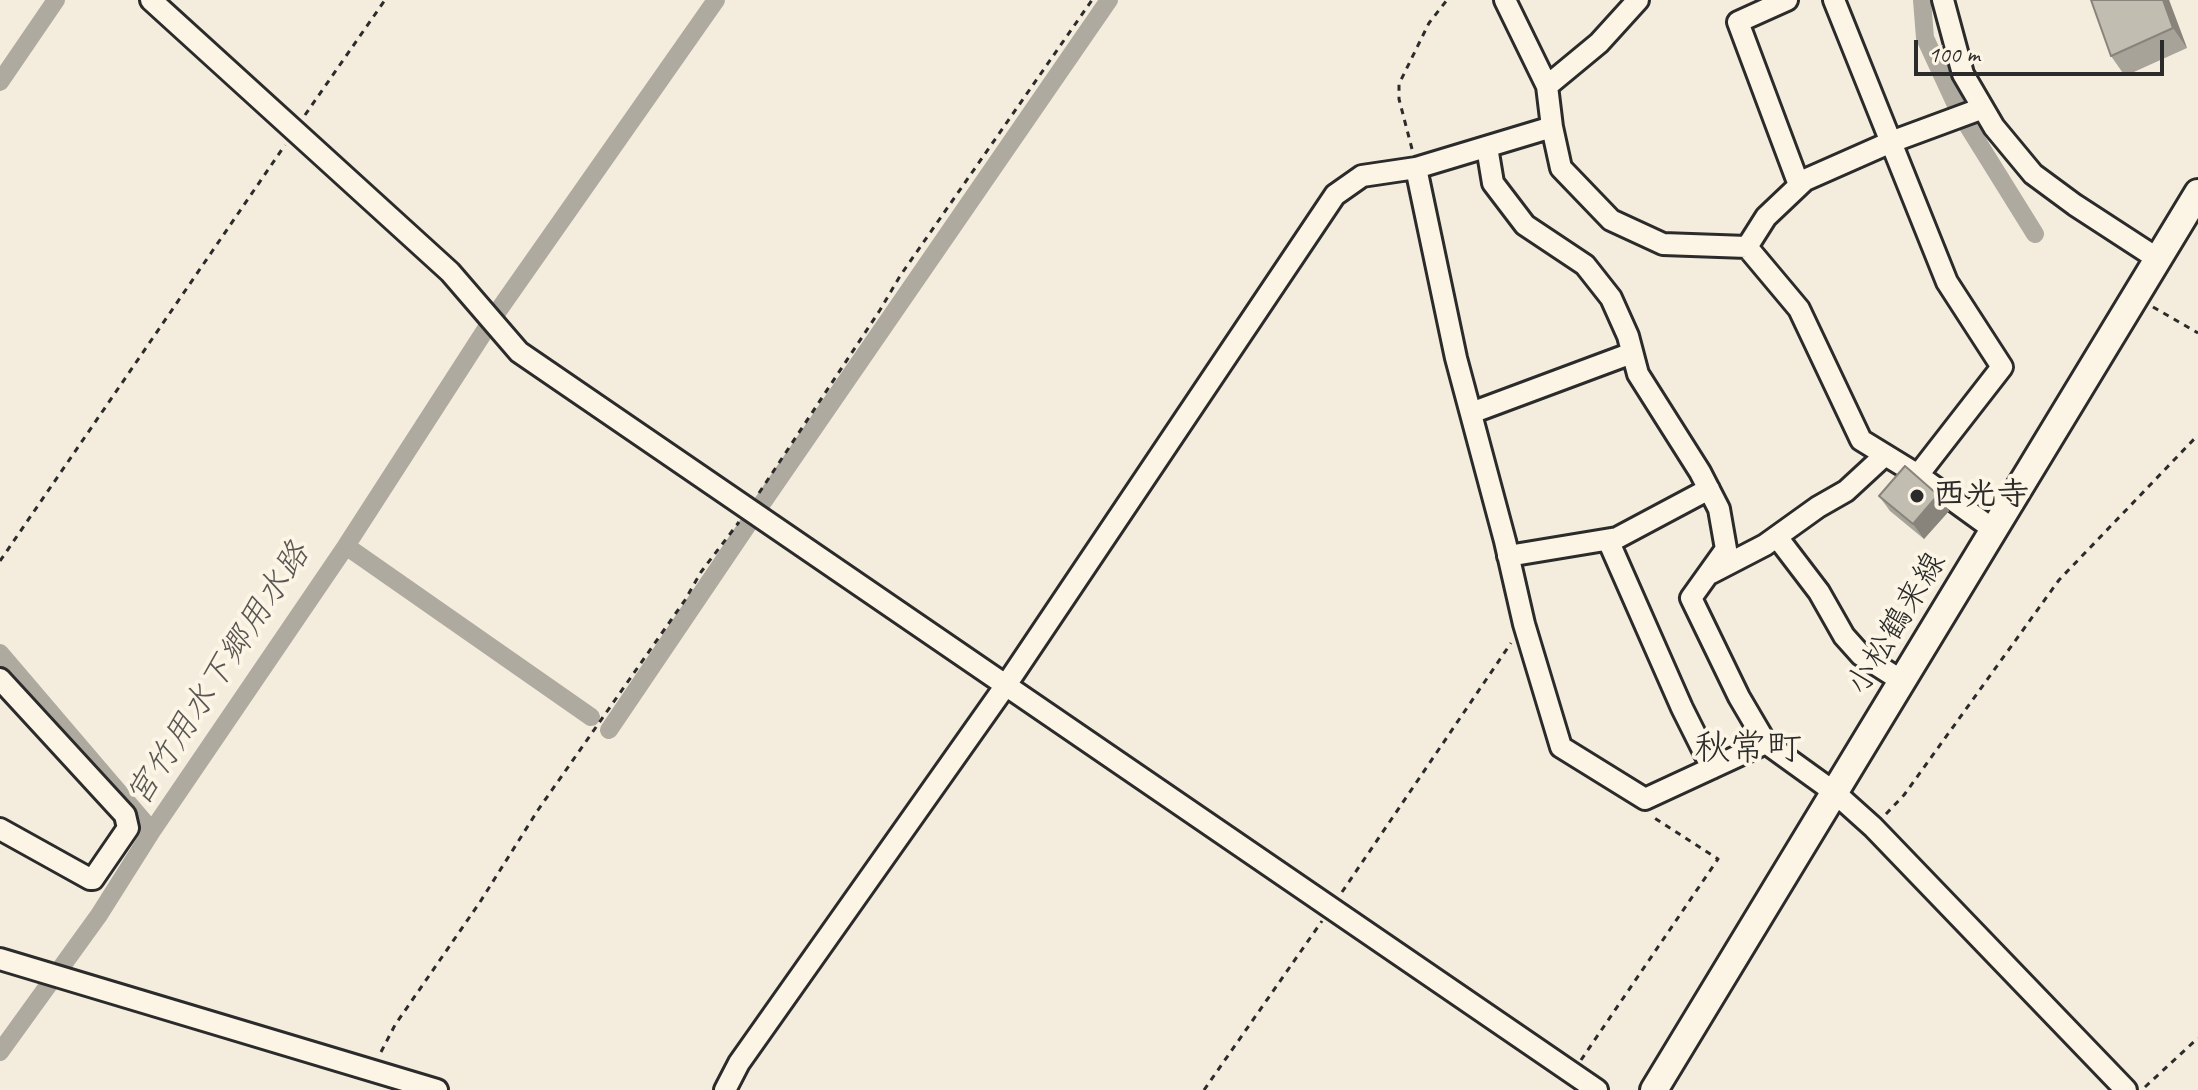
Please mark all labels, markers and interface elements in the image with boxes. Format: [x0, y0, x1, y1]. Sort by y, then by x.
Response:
scale bar [1918, 24, 2168, 74]
text: 100 m [1928, 39, 1980, 69]
place label: 西光寺 [1933, 477, 2029, 515]
marker: 西光寺 [1908, 487, 1926, 505]
water label: 宮竹用水下郷用水路 [119, 536, 319, 814]
street label: 小松鶴来線 [1839, 546, 1955, 702]
district label: 秋常町 [1694, 728, 1802, 772]

